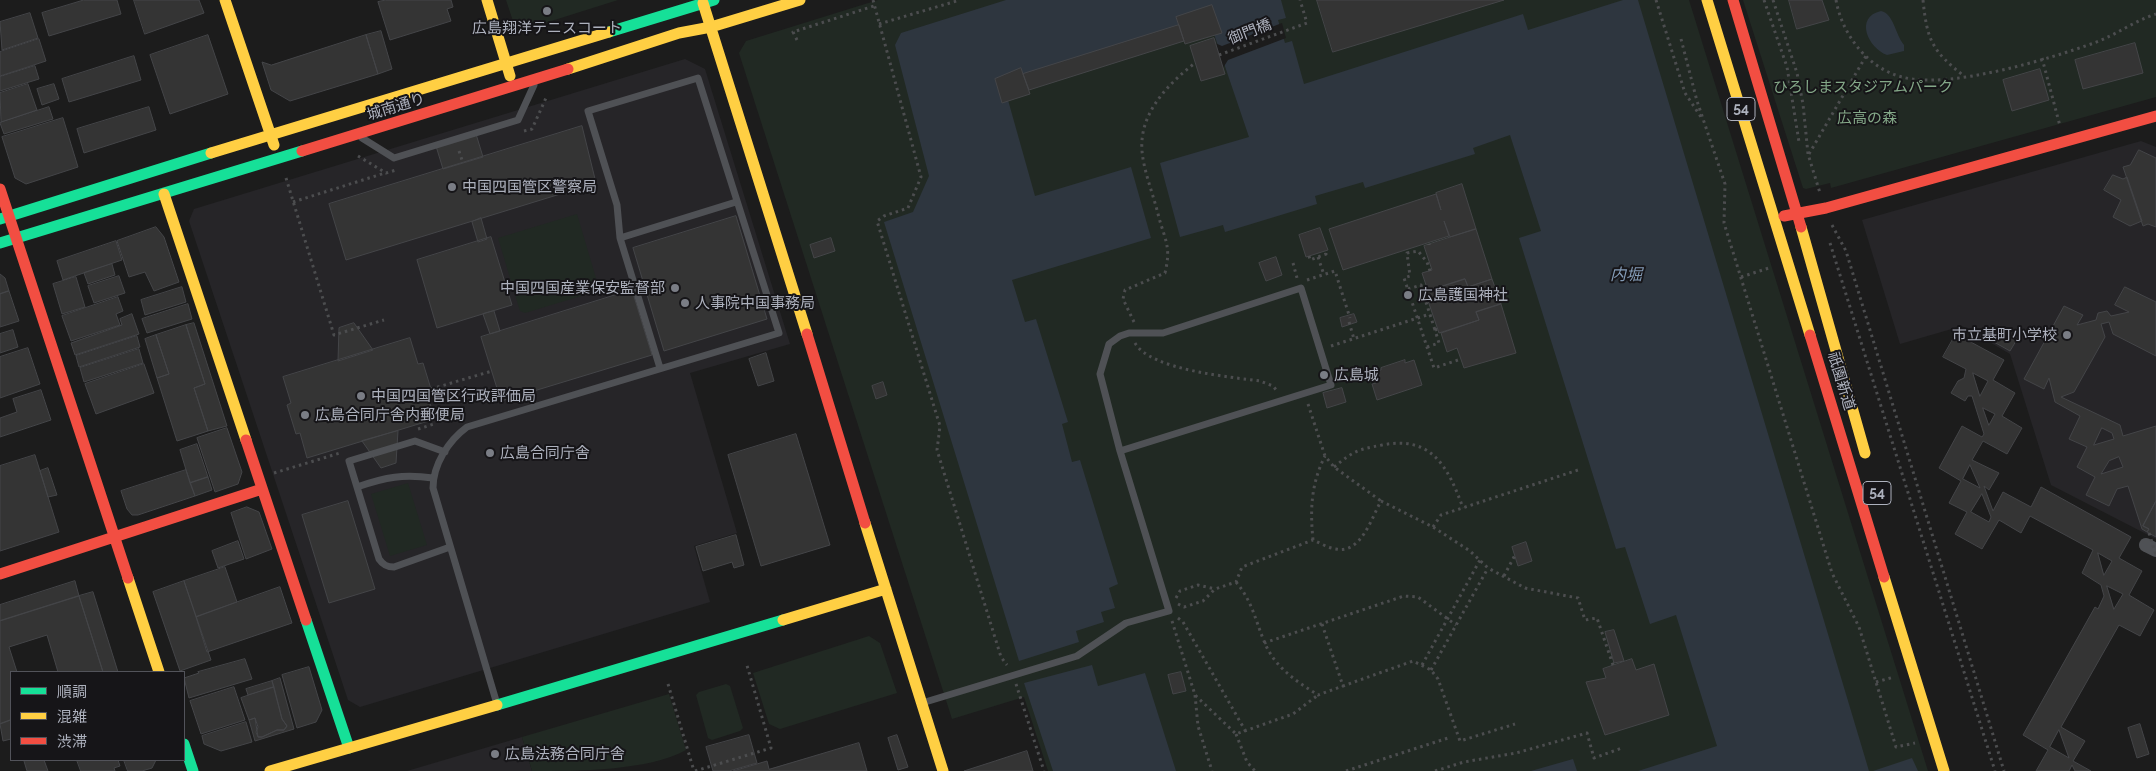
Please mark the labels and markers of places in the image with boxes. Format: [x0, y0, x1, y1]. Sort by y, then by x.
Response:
marker: 広島翔洋テニスコート [541, 5, 553, 17]
place label: 広島翔洋テニスコート [472, 19, 622, 37]
place label: 中国四国管区警察局 [462, 178, 597, 196]
marker: 中国四国管区警察局 [446, 181, 458, 193]
place label: 中国四国産業保安監督部 [500, 279, 665, 297]
marker: 中国四国産業保安監督部 [669, 282, 681, 294]
place label: 広島護国神社 [1418, 286, 1508, 304]
marker: 広島護国神社 [1402, 289, 1414, 301]
place label: 人事院中国事務局 [695, 294, 815, 312]
marker: 人事院中国事務局 [679, 297, 691, 309]
place label: 市立基町小学校 [1952, 326, 2057, 344]
marker: 市立基町小学校 [2061, 329, 2073, 341]
place label: 広島城 [1334, 366, 1379, 384]
marker: 広島城 [1318, 369, 1330, 381]
place label: 中国四国管区行政評価局 [371, 387, 536, 405]
marker: 中国四国管区行政評価局 [355, 390, 367, 402]
place label: 広島合同庁舎内郵便局 [315, 406, 465, 424]
marker: 広島合同庁舎内郵便局 [299, 409, 311, 421]
place label: 広島合同庁舎 [500, 444, 590, 462]
marker: 広島合同庁舎 [484, 447, 496, 459]
place label: 広島法務合同庁舎 [505, 745, 625, 763]
marker: 広島法務合同庁舎 [489, 748, 501, 760]

